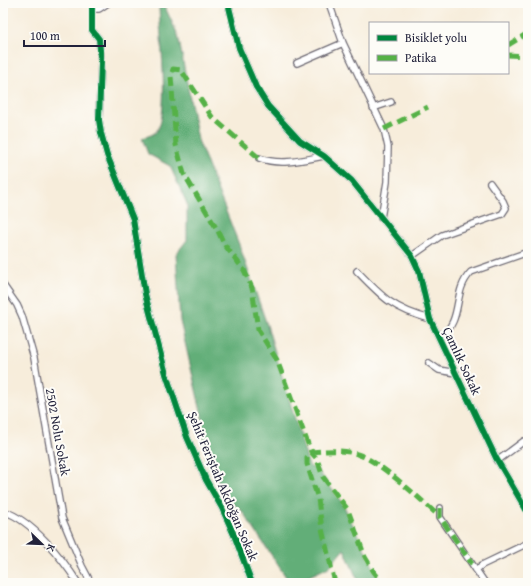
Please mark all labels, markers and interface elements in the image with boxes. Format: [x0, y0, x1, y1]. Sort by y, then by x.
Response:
scale bar [24, 22, 105, 48]
legend [369, 22, 509, 74]
text: 100 m [30, 27, 60, 44]
text: Bisiklet yolu [405, 29, 468, 46]
text: Patika [405, 49, 437, 66]
street label: Çamlık Sokak [438, 324, 486, 398]
street label: 2502 Nolu Sokak [41, 387, 75, 478]
street label: Şehit Feriştah Akdoğan Sokak [183, 408, 263, 564]
north arrow [22, 524, 62, 564]
text: K [42, 542, 60, 554]

